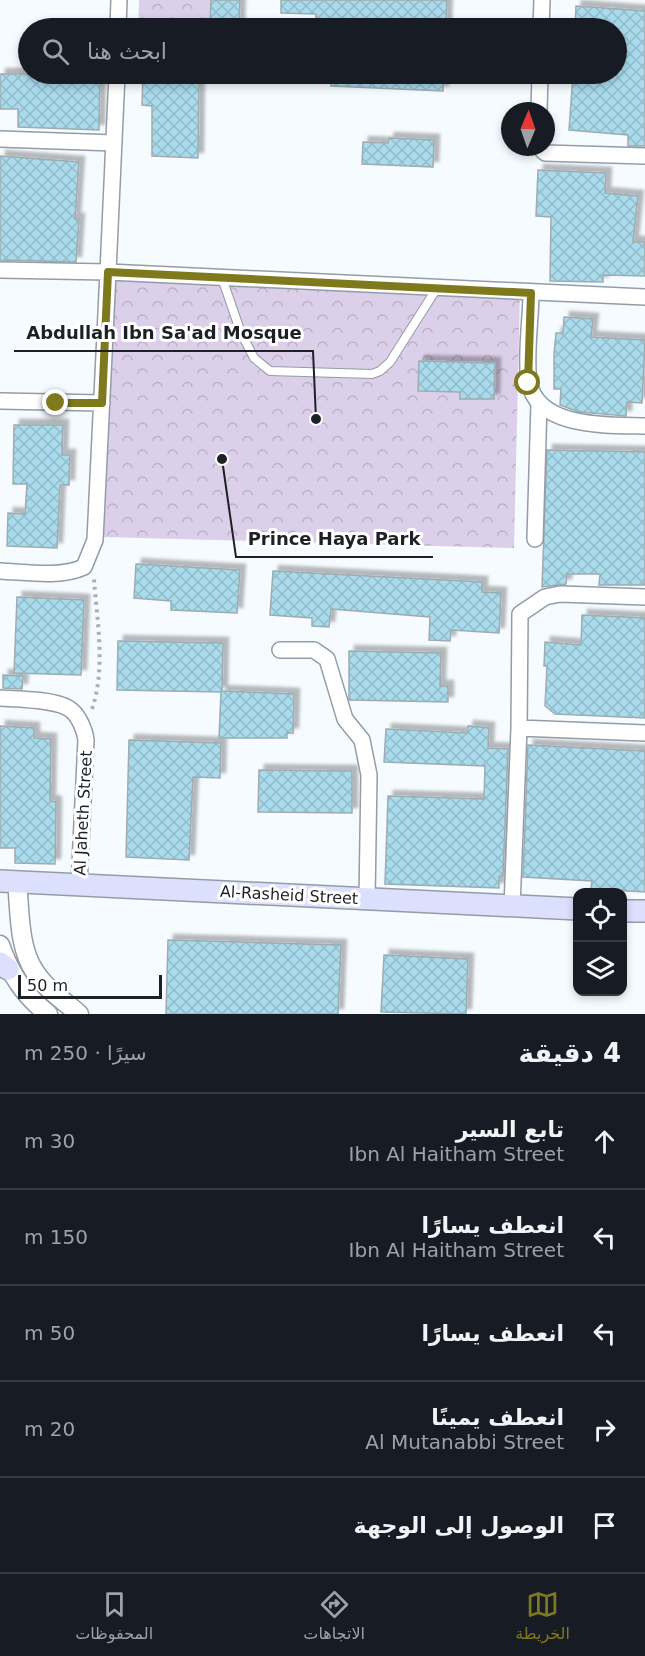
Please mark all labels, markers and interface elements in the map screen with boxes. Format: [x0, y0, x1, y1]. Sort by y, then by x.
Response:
search box [18, 18, 627, 84]
icon: search [39, 35, 72, 68]
text: ابحث هنا [87, 39, 167, 64]
north arrow [501, 102, 555, 156]
callout: Abdullah Ibn Sa'ad Mosque [14, 315, 313, 351]
text: Abdullah Ibn Sa'ad Mosque [26, 322, 302, 343]
route start [514, 369, 540, 395]
route end [42, 389, 68, 415]
callout: Prince Haya Park [236, 521, 433, 557]
text: Prince Haya Park [248, 528, 421, 549]
street label: Al Jaheth Street [70, 750, 96, 876]
street label: Al-Rasheid Street [219, 882, 359, 908]
map controls [573, 888, 627, 996]
button: locate [573, 888, 627, 942]
button: layers [573, 942, 627, 996]
scale bar [18, 972, 162, 1000]
text: 50 m [27, 976, 68, 995]
text: 4 دقيقة [518, 1038, 621, 1068]
text: سيرًا · 250 m [24, 1041, 147, 1065]
text: تابع السير [456, 1117, 564, 1142]
icon: ahead [588, 1125, 621, 1158]
text: 30 m [24, 1129, 75, 1153]
text: Ibn Al Haitham Street [349, 1142, 564, 1166]
text: انعطف يسارًا [421, 1213, 564, 1238]
icon: left [588, 1221, 621, 1254]
text: 150 m [24, 1225, 88, 1249]
text: Ibn Al Haitham Street [349, 1238, 564, 1262]
icon: left [588, 1317, 621, 1350]
text: 50 m [24, 1321, 75, 1345]
text: انعطف يسارًا [421, 1321, 564, 1346]
text: انعطف يمينًا [431, 1405, 564, 1430]
icon: right [588, 1413, 621, 1446]
text: 20 m [24, 1417, 75, 1441]
text: Al Mutanabbi Street [365, 1430, 564, 1454]
icon: arrive [588, 1509, 621, 1542]
text: الوصول إلى الوجهة [354, 1513, 564, 1538]
tab: المحفوظات [75, 1588, 153, 1643]
tab: الاتجاهات [303, 1588, 365, 1643]
tab: الخريطة [515, 1588, 570, 1643]

